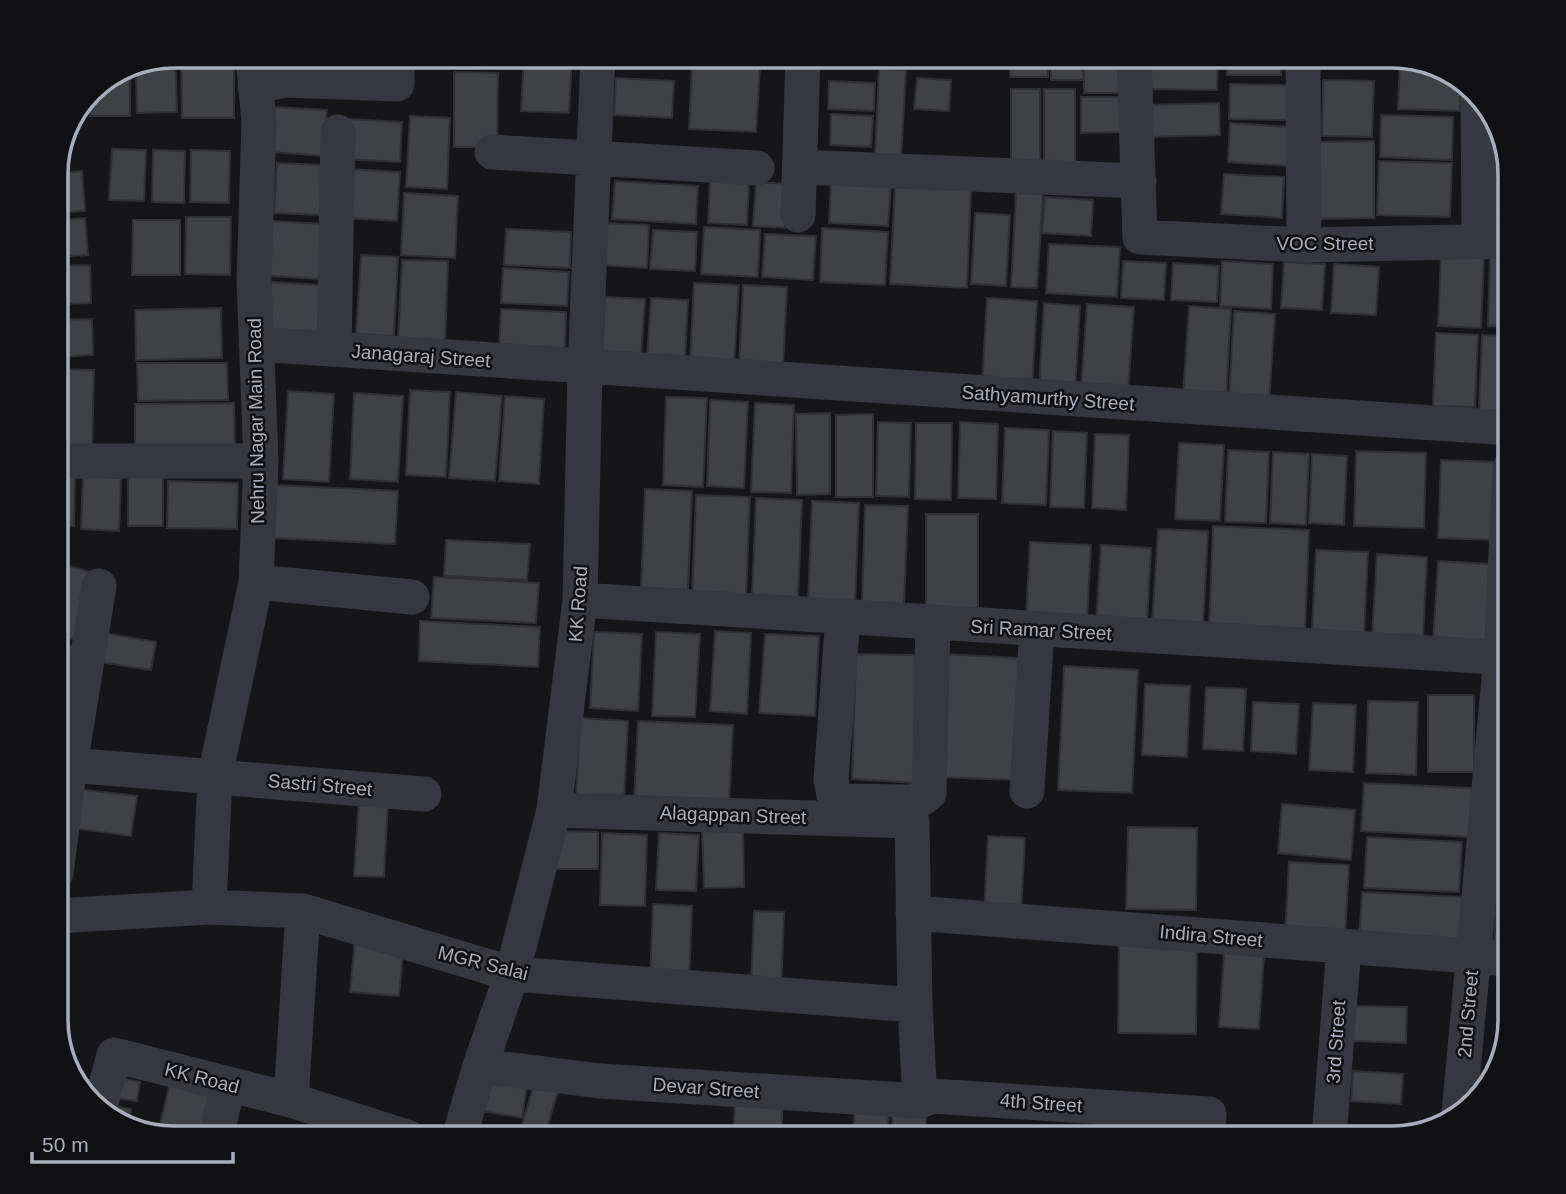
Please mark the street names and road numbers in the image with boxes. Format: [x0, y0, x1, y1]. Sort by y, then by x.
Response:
street label: VOC Street [1276, 233, 1374, 254]
street label: Nehru Nagar Main Road [244, 318, 268, 524]
street label: Janagaraj Street [351, 341, 492, 371]
street label: Sathyamurthy Street [961, 381, 1136, 415]
street label: KK Road [565, 565, 591, 643]
street label: Sri Ramar Street [970, 616, 1113, 644]
street label: Sastri Street [267, 770, 374, 800]
street label: Alagappan Street [659, 802, 807, 828]
street label: Indira Street [1159, 921, 1264, 951]
street label: MGR Salai [436, 942, 530, 984]
street label: 2nd Street [1454, 969, 1482, 1059]
street label: 3rd Street [1323, 999, 1349, 1084]
street label: KK Road [163, 1059, 241, 1097]
street label: Devar Street [652, 1074, 761, 1102]
street label: 4th Street [999, 1090, 1084, 1116]

